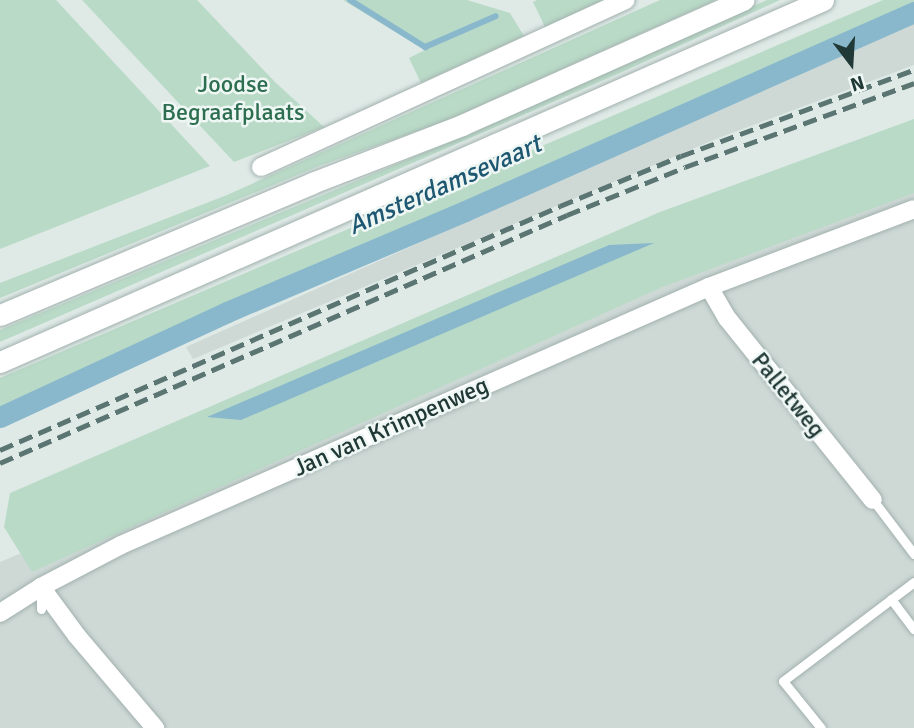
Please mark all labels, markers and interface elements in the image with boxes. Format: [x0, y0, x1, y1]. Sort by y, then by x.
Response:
north arrow [816, 28, 886, 98]
text: N [847, 70, 867, 96]
park label: Joodse Begraafplaats [161, 71, 305, 127]
water label: Amsterdamsevaart [343, 129, 547, 243]
street label: Palletweg [745, 347, 831, 443]
street label: Jan van Krimpenweg [289, 371, 493, 483]

